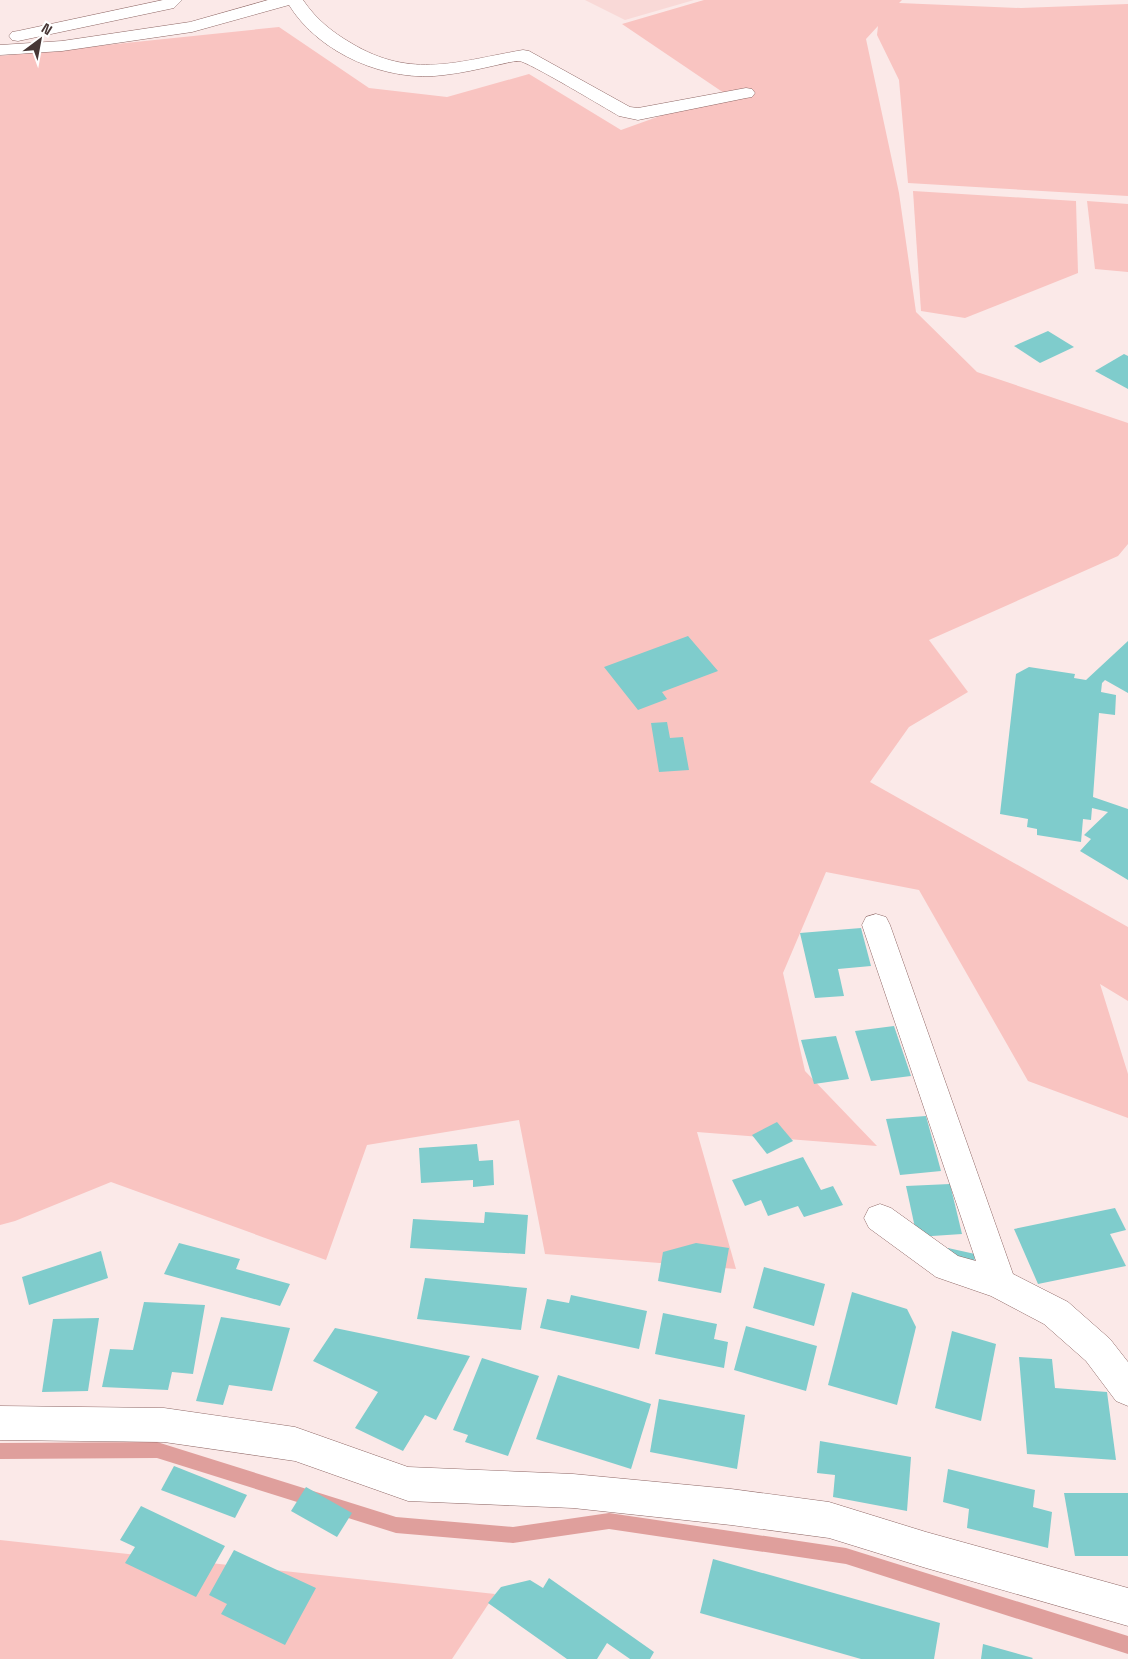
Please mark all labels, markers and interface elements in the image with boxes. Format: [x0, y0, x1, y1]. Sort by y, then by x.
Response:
north arrow [15, 15, 65, 65]
text: N [38, 19, 56, 39]

